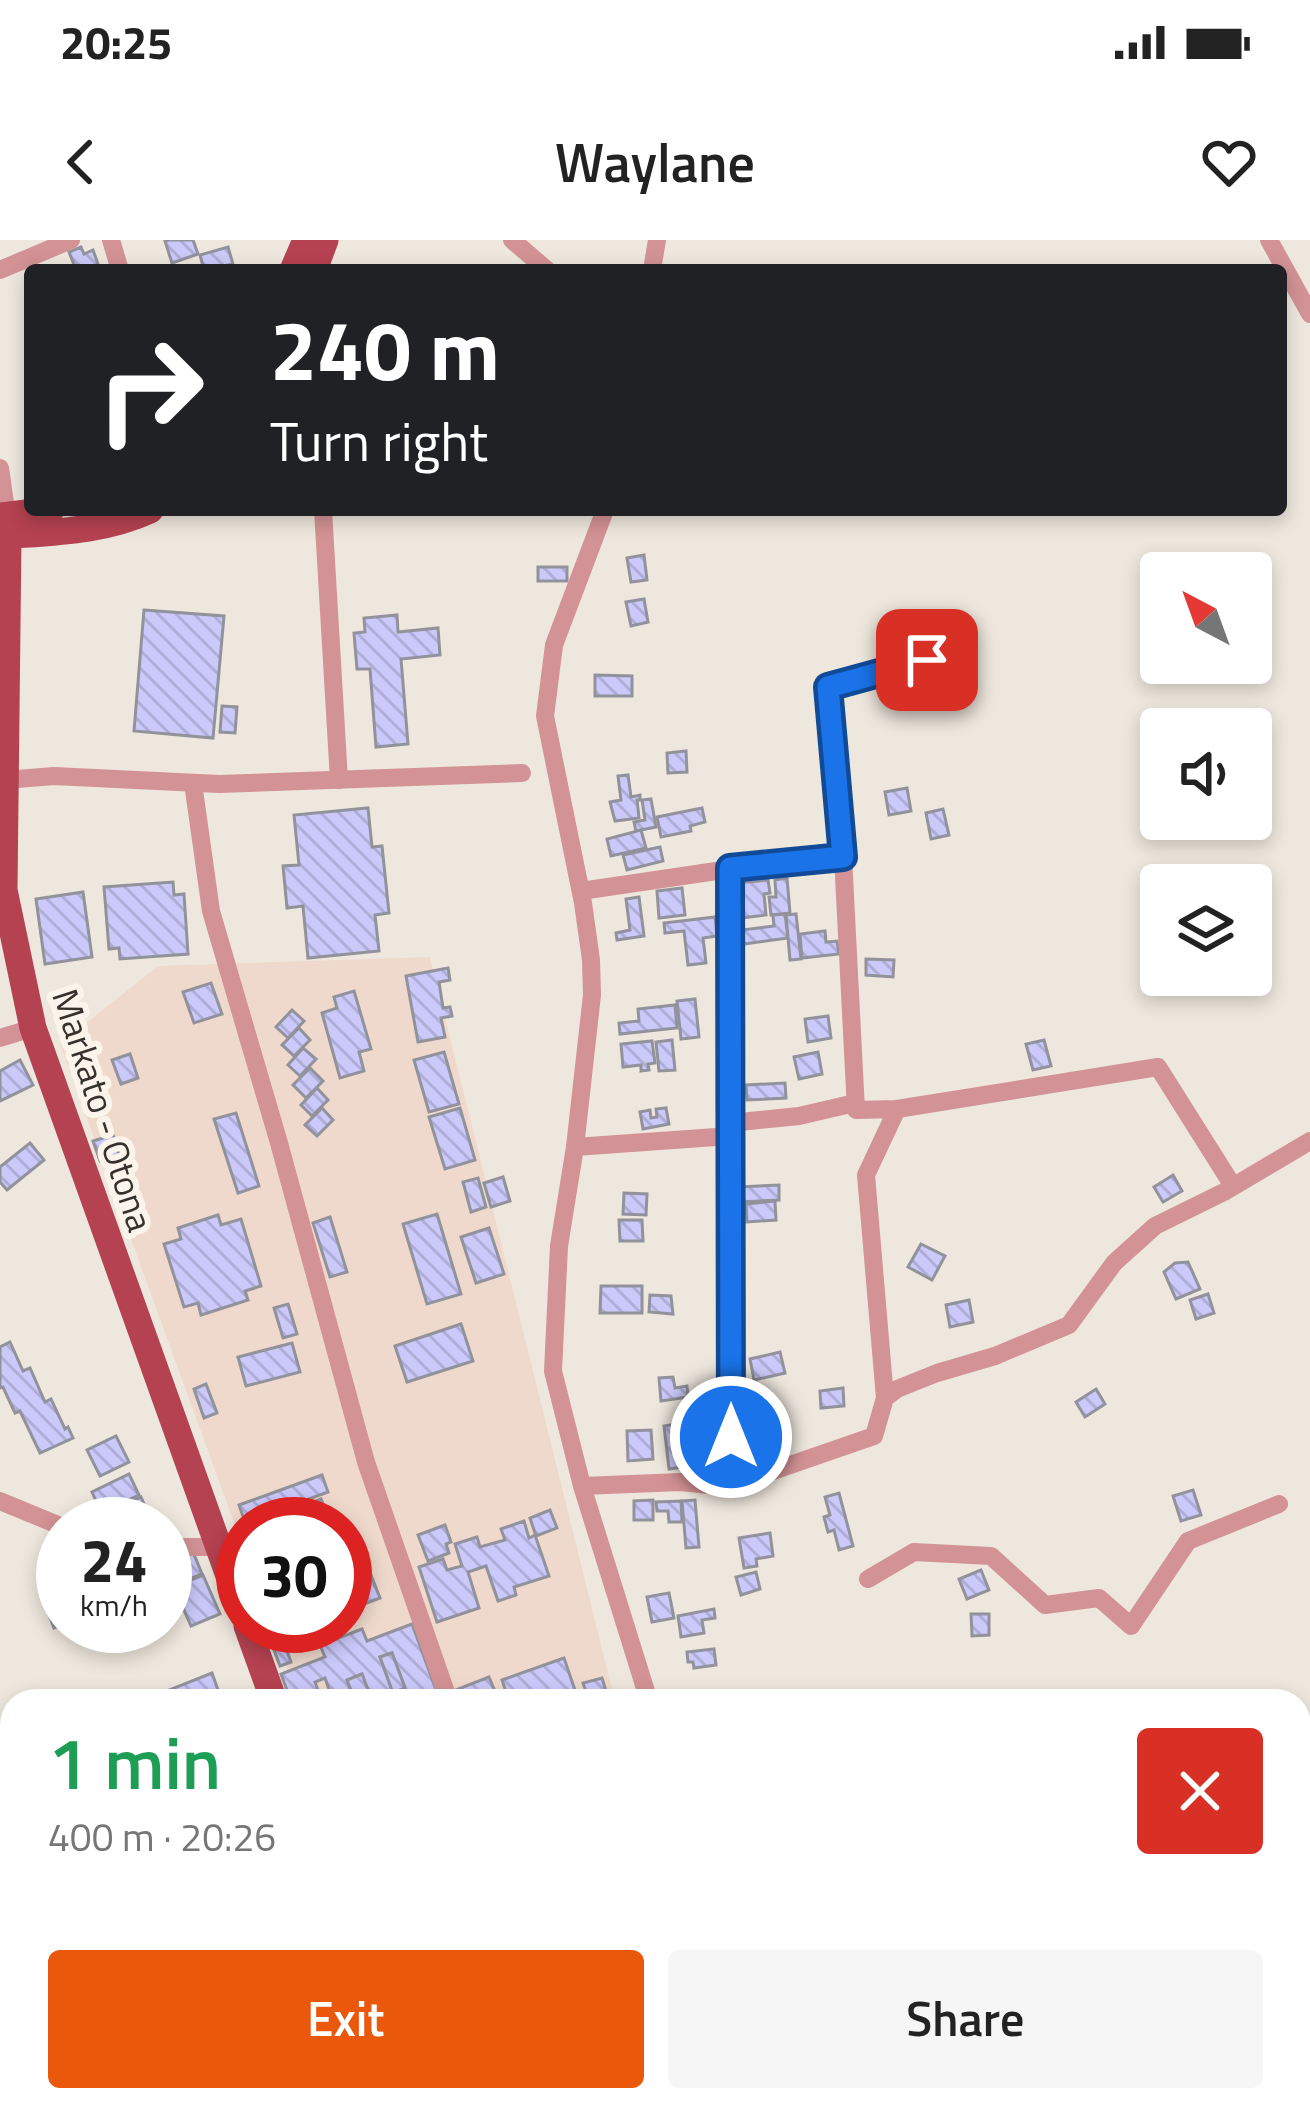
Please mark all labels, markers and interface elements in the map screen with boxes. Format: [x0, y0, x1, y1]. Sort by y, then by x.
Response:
text: 20:25 [60, 8, 172, 76]
text: Waylane [555, 121, 755, 203]
icon: back [48, 129, 114, 195]
icon: heart [1196, 129, 1262, 195]
text: 240 m [270, 285, 500, 413]
icon: right [72, 312, 228, 468]
text: Turn right [270, 400, 488, 482]
north arrow [1140, 552, 1272, 684]
map controls [1140, 552, 1272, 996]
pin [876, 609, 978, 711]
icon: arrive [894, 627, 960, 693]
button: sound [1140, 708, 1272, 840]
button: layers [1140, 864, 1272, 996]
street label: Markato - Otona [38, 982, 169, 1238]
position arrow [668, 1374, 794, 1500]
speed limit sign: 30 [216, 1497, 372, 1653]
text: 24 [80, 1514, 148, 1605]
text: km/h [80, 1582, 148, 1628]
text: 1 min [48, 1707, 221, 1817]
button: close [1137, 1728, 1263, 1854]
text: 400 m · 20:26 [48, 1807, 276, 1866]
button: Exit [48, 1950, 644, 2088]
button: Share [668, 1950, 1263, 2088]

